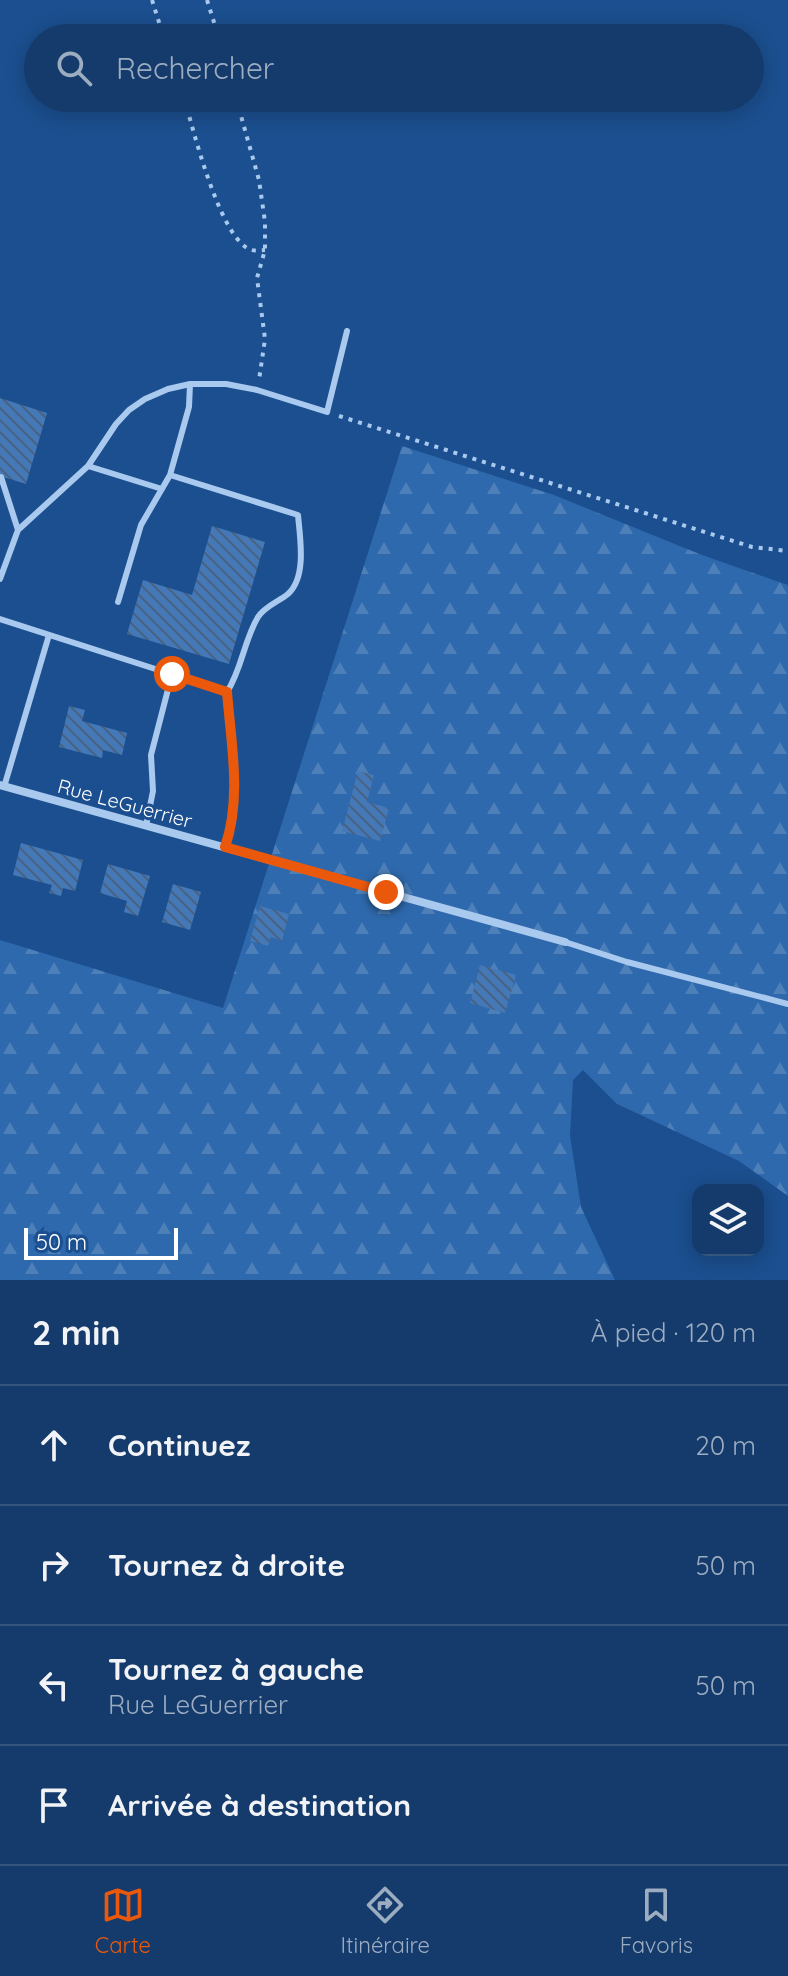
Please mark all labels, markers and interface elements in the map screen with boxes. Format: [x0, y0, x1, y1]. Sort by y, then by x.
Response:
search box [24, 24, 764, 112]
icon: search [52, 46, 96, 90]
text: Rechercher [116, 49, 274, 87]
route start [154, 656, 190, 692]
street label: Rue LeGuerrier [55, 773, 195, 833]
route end [368, 874, 404, 910]
map controls [692, 1184, 764, 1256]
button: layers [692, 1184, 764, 1256]
scale bar [24, 1224, 178, 1260]
text: 50 m [36, 1228, 87, 1256]
text: 2 min [32, 1311, 121, 1354]
text: À pied · 120 m [591, 1316, 756, 1349]
icon: ahead [32, 1423, 76, 1467]
text: Continuez [108, 1426, 250, 1464]
text: 20 m [695, 1429, 756, 1462]
icon: right [32, 1543, 76, 1587]
text: Tournez à droite [108, 1546, 345, 1584]
text: 50 m [696, 1549, 756, 1582]
text: Tournez à gauche [108, 1650, 364, 1688]
icon: left [32, 1663, 76, 1707]
text: 50 m [696, 1669, 756, 1702]
text: Rue LeGuerrier [108, 1688, 288, 1721]
icon: arrive [32, 1783, 76, 1827]
text: Arrivée à destination [108, 1786, 411, 1824]
tab: Carte [95, 1883, 151, 1959]
tab: Itinéraire [341, 1883, 430, 1959]
tab: Favoris [620, 1883, 693, 1959]

